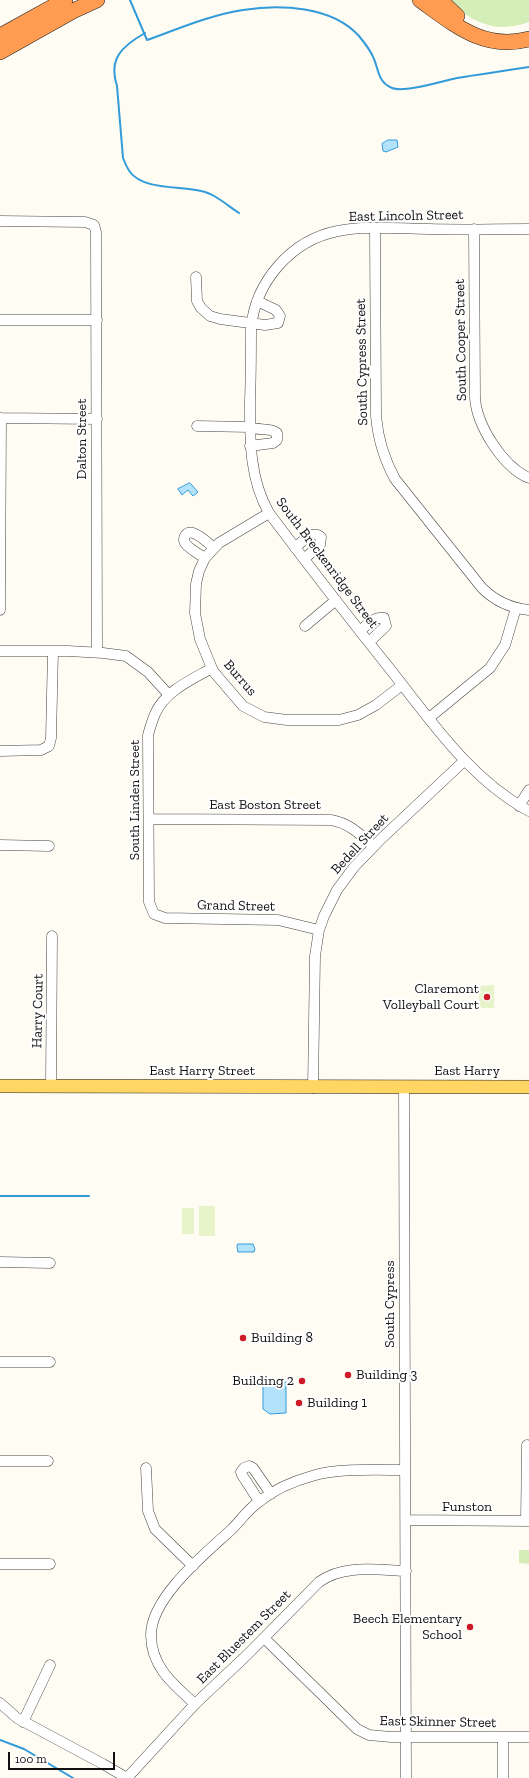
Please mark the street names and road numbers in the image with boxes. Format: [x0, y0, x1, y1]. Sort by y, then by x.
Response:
street label: East Lincoln Street [349, 207, 463, 225]
street label: South Cooper Street [452, 279, 470, 401]
street label: South Cypress Street [352, 298, 372, 426]
street label: Dalton Street [74, 399, 90, 479]
street label: South Breckenridge Street [272, 494, 382, 632]
street label: Burrus [220, 657, 260, 699]
street label: South Linden Street [127, 740, 143, 860]
street label: East Boston Street [209, 797, 321, 813]
street label: Bedell Street [328, 810, 392, 878]
street label: Grand Street [197, 897, 275, 915]
street label: Harry Court [29, 974, 47, 1048]
street label: East Harry Street [149, 1063, 255, 1079]
street label: East Harry [434, 1063, 500, 1079]
street label: South Cypress [382, 1260, 398, 1348]
street label: Funston [442, 1499, 492, 1515]
street label: East Bluestem Street [193, 1586, 295, 1688]
street label: East Skinner Street [379, 1713, 497, 1731]

